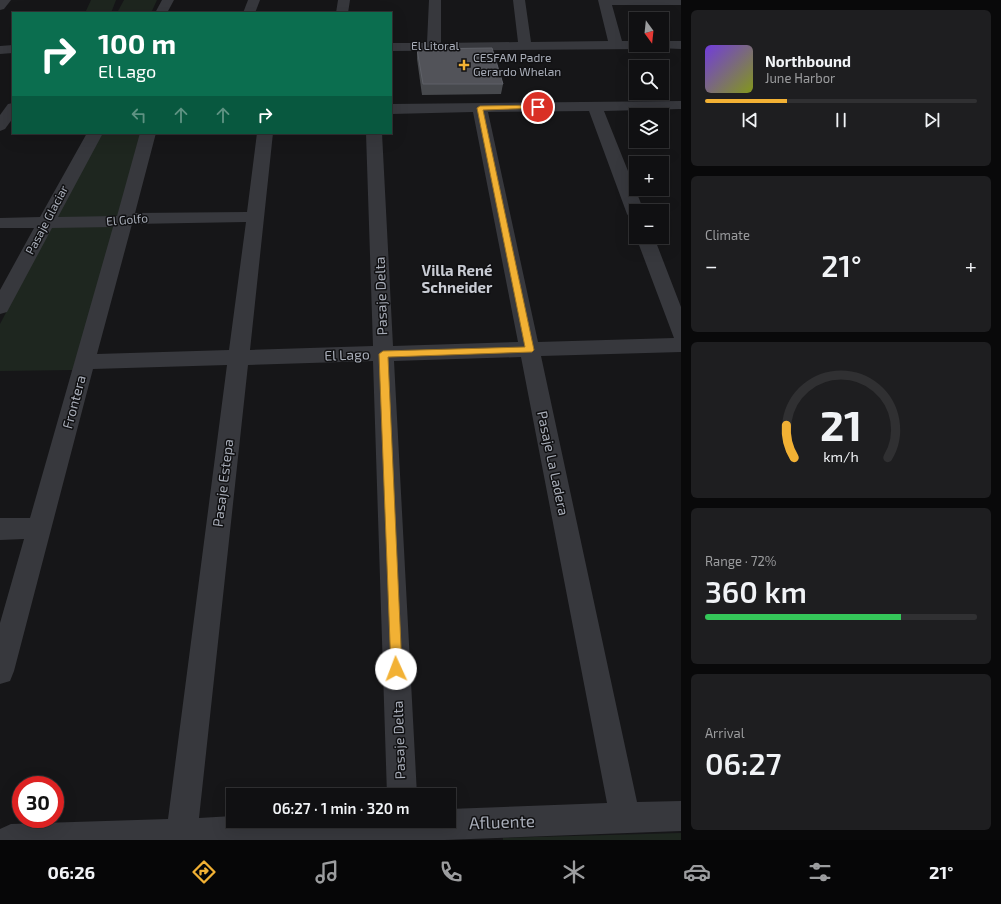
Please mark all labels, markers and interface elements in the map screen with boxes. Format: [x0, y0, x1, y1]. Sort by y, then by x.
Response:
north arrow [629, 12, 669, 52]
map controls [629, 12, 669, 244]
text: 100 m [98, 26, 176, 60]
icon: right [32, 28, 84, 80]
street label: El Litoral [411, 38, 460, 52]
place label: CESFAM Padre Gerardo Whelan [473, 50, 561, 78]
text: Northbound [765, 52, 851, 70]
marker: CESFAM Padre Gerardo Whelan [458, 59, 470, 71]
text: El Lago [98, 60, 156, 82]
button: search [629, 60, 669, 100]
text: June Harbor [765, 70, 835, 86]
pin [521, 90, 555, 124]
icon: arrive [527, 96, 549, 118]
icon: left [128, 104, 150, 126]
icon: ahead [170, 104, 192, 126]
icon: ahead [212, 104, 234, 126]
icon: right [254, 104, 276, 126]
button: layers [629, 108, 669, 148]
icon: previous [739, 109, 761, 131]
icon: pause [830, 109, 852, 131]
icon: next [921, 109, 943, 131]
button: + [629, 156, 669, 196]
street label: Pasaje Glaciar [22, 182, 71, 257]
button: − [629, 204, 669, 244]
street label: El Golfo [105, 210, 149, 228]
text: Climate [705, 227, 750, 243]
text: 21° [821, 247, 862, 283]
text: − [705, 252, 718, 278]
text: + [965, 252, 977, 278]
street label: Pasaje Delta [371, 256, 390, 336]
district label: Villa René Schneider [422, 261, 493, 296]
street label: El Lago [324, 345, 370, 364]
street label: Frontera [58, 373, 89, 431]
text: 21 [820, 399, 862, 449]
street label: Pasaje La Ladera [534, 409, 573, 517]
street label: Pasaje Estepa [209, 438, 236, 528]
text: km/h [823, 448, 859, 465]
text: Range · 72% [705, 553, 776, 569]
text: 360 km [705, 573, 807, 609]
position arrow [375, 648, 417, 690]
street label: Pasaje Delta [389, 700, 408, 780]
text: Arrival [705, 725, 745, 741]
text: 06:27 [705, 745, 781, 781]
speed limit sign: 30 [12, 776, 64, 828]
text: 06:27 · 1 min · 320 m [273, 799, 409, 817]
street label: Afluente [469, 810, 535, 832]
icon: directions [190, 858, 218, 886]
icon: music [313, 858, 341, 886]
icon: phone [437, 858, 465, 886]
icon: climate [560, 858, 588, 886]
icon: car [683, 858, 711, 886]
icon: filters [806, 858, 834, 886]
text: 06:26 [48, 861, 95, 883]
text: 21° [929, 861, 953, 883]

